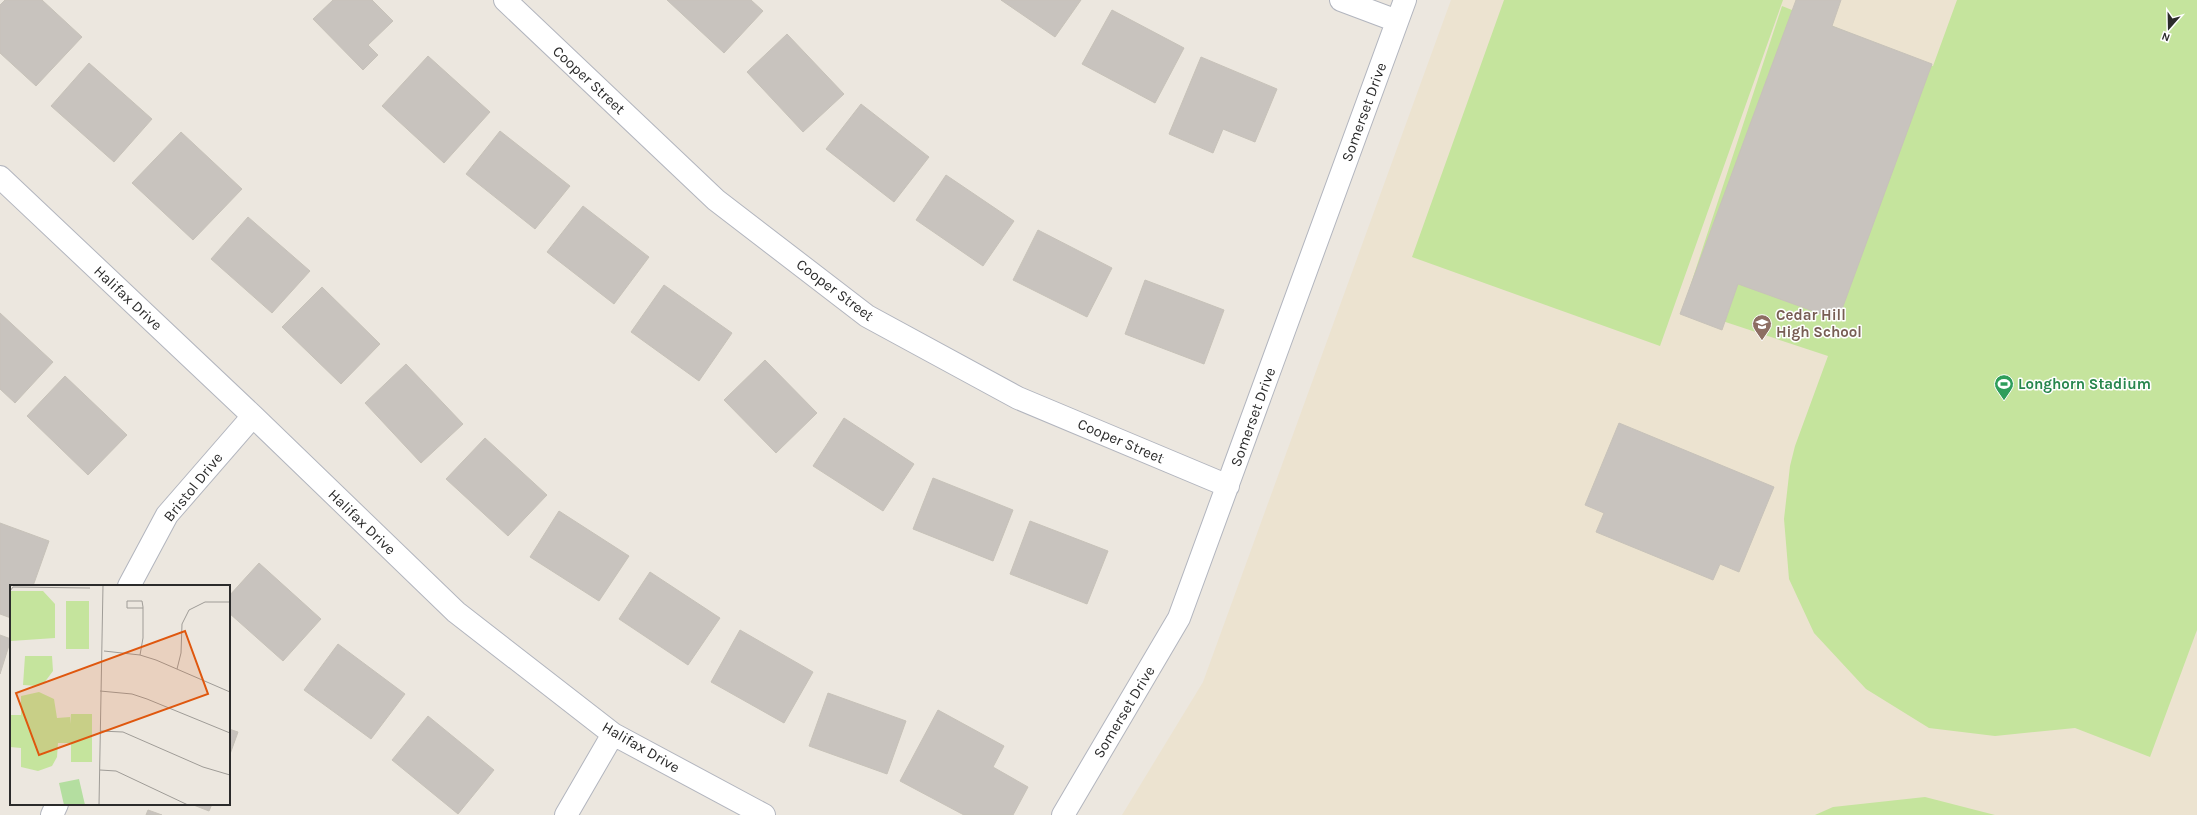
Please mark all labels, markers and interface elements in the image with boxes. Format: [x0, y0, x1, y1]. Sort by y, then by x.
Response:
north arrow [2149, 8, 2189, 48]
text: N [2160, 29, 2172, 44]
street label: Cooper Street [549, 42, 629, 118]
street label: Somerset Drive [1338, 60, 1390, 164]
street label: Cooper Street [793, 255, 878, 325]
street label: Halifax Drive [90, 262, 166, 334]
place label: Cedar Hill High School [1776, 306, 1862, 341]
school or university icon: Cedar Hill High School [1751, 313, 1773, 341]
street label: Somerset Drive [1227, 365, 1279, 469]
sports icon: Longhorn Stadium [1993, 373, 2015, 401]
place label: Longhorn Stadium [2018, 375, 2151, 393]
street label: Cooper Street [1075, 415, 1167, 467]
street label: Bristol Drive [160, 449, 226, 525]
street label: Halifax Drive [325, 485, 399, 559]
inset map [10, 585, 230, 805]
street label: Somerset Drive [1089, 663, 1159, 761]
street label: Halifax Drive [599, 718, 683, 776]

